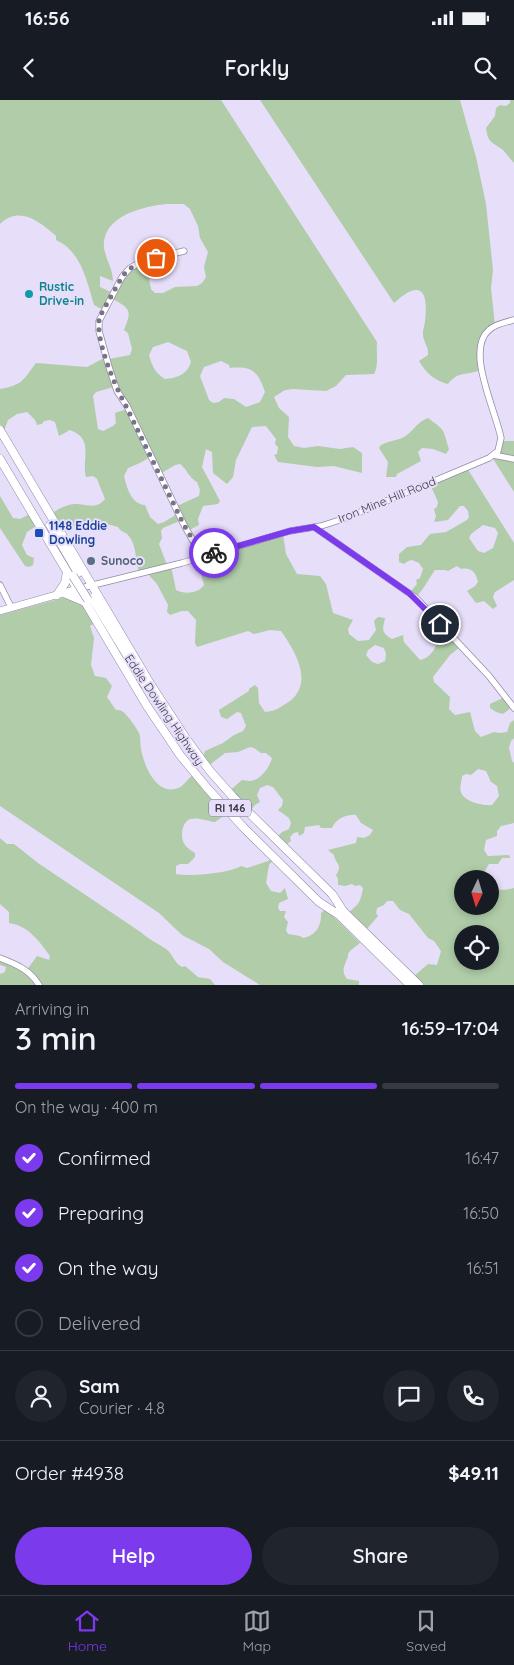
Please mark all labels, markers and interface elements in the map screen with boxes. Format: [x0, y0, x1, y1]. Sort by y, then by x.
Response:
text: 16:56 [25, 6, 70, 30]
icon: back [15, 54, 43, 82]
text: Forkly [224, 54, 290, 82]
icon: search [471, 54, 499, 82]
pin [135, 237, 177, 279]
icon: bag [142, 244, 170, 272]
place label: Rustic Drive-in [39, 279, 84, 308]
marker: Rustic Drive-in [23, 288, 35, 300]
street label: Iron Mine Hill Road [336, 473, 438, 526]
place label: 1148 Eddie Dowling [49, 518, 107, 547]
marker: 1148 Eddie Dowling [33, 527, 45, 539]
courier [189, 528, 239, 578]
icon: bike [200, 539, 228, 567]
place label: Sunoco [101, 553, 144, 568]
marker: Sunoco [85, 555, 97, 567]
pin [419, 603, 461, 645]
icon: home [426, 610, 454, 638]
street label: Eddie Dowling Highway [122, 651, 207, 768]
road number: RI 146 [209, 800, 251, 816]
north arrow [454, 870, 499, 915]
map controls [454, 870, 499, 970]
button: locate [454, 925, 499, 970]
text: Arriving in [15, 999, 89, 1019]
text: 16:59–17:04 [402, 1016, 499, 1040]
text: 3 min [15, 1018, 97, 1058]
text: On the way · 400 m [15, 1097, 158, 1117]
icon: check [15, 1144, 43, 1172]
text: Confirmed [58, 1146, 151, 1170]
text: 16:47 [465, 1148, 499, 1168]
icon: check [15, 1199, 43, 1227]
text: Preparing [58, 1201, 144, 1225]
text: 16:50 [463, 1203, 499, 1223]
icon: check [15, 1254, 43, 1282]
text: On the way [58, 1256, 159, 1280]
text: 16:51 [467, 1258, 499, 1278]
text: Delivered [58, 1311, 141, 1335]
button: person [15, 1370, 67, 1422]
button: chat [383, 1370, 435, 1422]
button: phone [447, 1370, 499, 1422]
text: Sam [79, 1374, 120, 1398]
text: Courier · 4.8 [79, 1398, 165, 1418]
text: Order #4938 [15, 1461, 124, 1485]
text: $49.11 [448, 1461, 499, 1485]
button: Help [15, 1527, 252, 1585]
button: Share [262, 1527, 499, 1585]
tab: Home [68, 1607, 107, 1655]
tab: Map [242, 1607, 271, 1655]
tab: Saved [406, 1607, 446, 1655]

